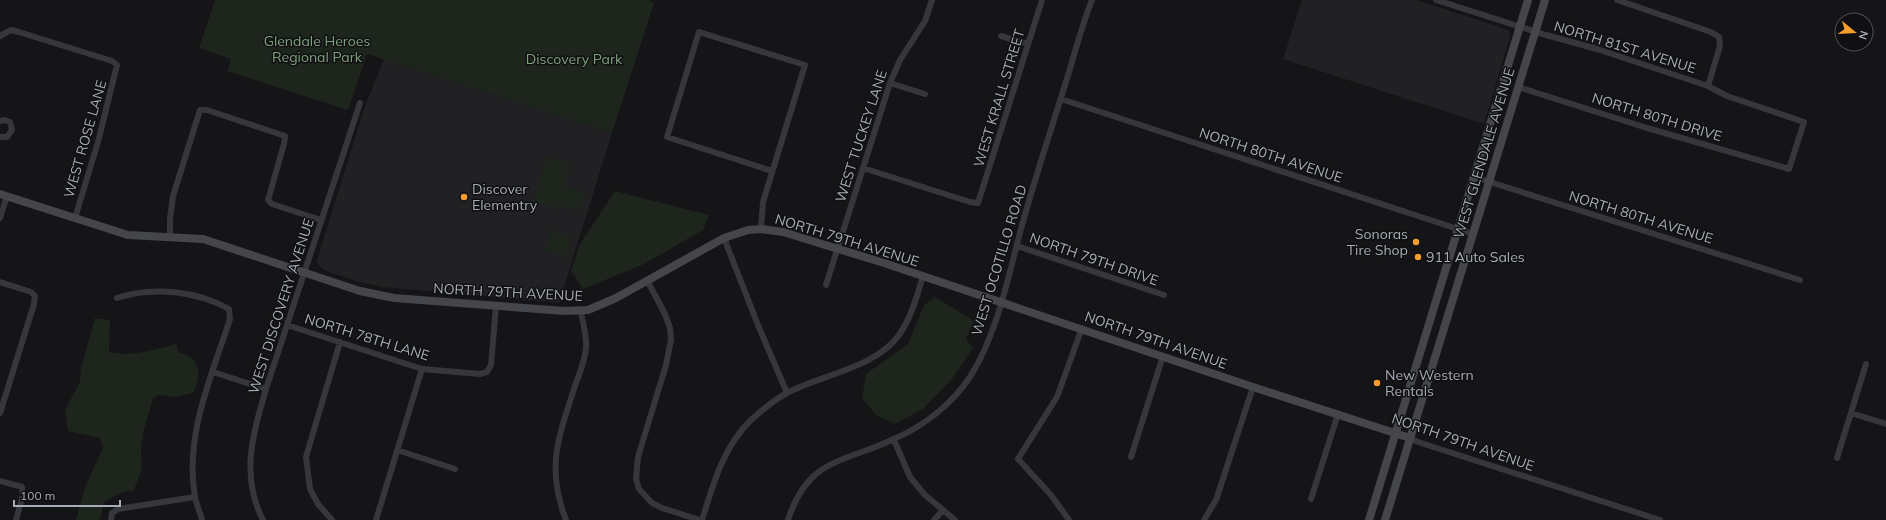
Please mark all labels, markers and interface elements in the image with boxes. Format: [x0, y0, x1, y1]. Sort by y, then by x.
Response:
north arrow [1834, 12, 1874, 52]
street label: NORTH 81ST AVENUE [1552, 17, 1698, 77]
street label: WEST KRALL STREET [969, 26, 1029, 169]
text: N [1856, 29, 1871, 41]
park label: Glendale Heroes Regional Park [264, 32, 370, 66]
park label: Discovery Park [526, 50, 623, 68]
street label: WEST GLENDALE AVENUE [1449, 66, 1519, 240]
street label: WEST TUCKEY LANE [831, 68, 891, 204]
street label: WEST ROSE LANE [60, 78, 110, 200]
street label: NORTH 80TH DRIVE [1590, 89, 1724, 145]
street label: NORTH 80TH AVENUE [1197, 123, 1345, 187]
place label: Discover Elementry [472, 180, 538, 214]
street label: WEST OCOTILLO ROAD [967, 182, 1031, 338]
street label: NORTH 80TH AVENUE [1567, 187, 1715, 247]
marker: Discover Elementry [459, 192, 469, 202]
street label: NORTH 79TH AVENUE [773, 210, 921, 270]
street label: WEST DISCOVERY AVENUE [244, 216, 318, 396]
place label: Sonoras Tire Shop [1347, 225, 1408, 259]
street label: NORTH 79TH DRIVE [1027, 229, 1161, 289]
marker: Sonoras Tire Shop [1411, 237, 1421, 247]
place label: 911 Auto Sales [1426, 248, 1525, 266]
marker: 911 Auto Sales [1413, 252, 1423, 262]
street label: NORTH 79TH AVENUE [433, 279, 583, 305]
street label: NORTH 79TH AVENUE [1082, 307, 1230, 373]
street label: NORTH 78TH LANE [302, 309, 432, 365]
place label: New Western Rentals [1385, 366, 1474, 400]
marker: New Western Rentals [1372, 378, 1382, 388]
street label: NORTH 79TH AVENUE [1389, 409, 1537, 475]
scale bar [14, 482, 120, 508]
text: 100 m [20, 488, 55, 503]

